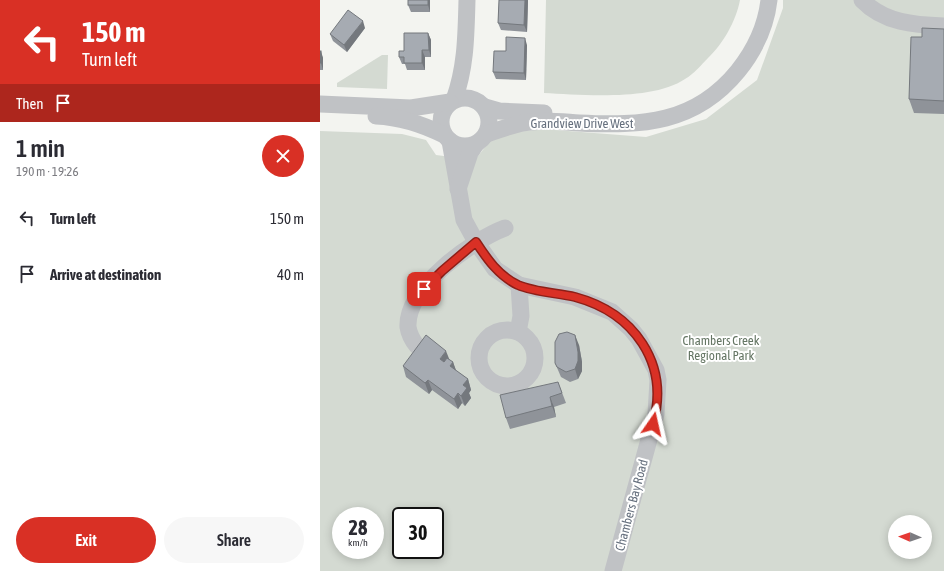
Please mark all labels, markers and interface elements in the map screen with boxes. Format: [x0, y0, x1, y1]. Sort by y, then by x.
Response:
icon: left [16, 16, 68, 68]
text: 150 m [82, 16, 145, 48]
text: Turn left [82, 49, 137, 70]
icon: arrive [52, 92, 74, 114]
text: Then [16, 95, 44, 112]
street label: Grandview Drive West [531, 116, 634, 131]
text: 1 min [16, 135, 65, 162]
button: close [262, 135, 304, 177]
text: 190 m · 19:26 [16, 164, 79, 179]
icon: left [16, 207, 38, 229]
text: Turn left [50, 210, 96, 227]
text: 150 m [270, 210, 304, 227]
icon: arrive [16, 263, 38, 285]
text: Arrive at destination [50, 266, 161, 283]
text: 40 m [277, 266, 304, 283]
pin [407, 272, 441, 306]
icon: arrive [413, 278, 435, 300]
park label: Chambers Creek Regional Park [683, 333, 760, 363]
position arrow [632, 403, 674, 445]
street label: Chambers Bay Road [612, 458, 651, 552]
speed limit sign: 30 [392, 507, 444, 559]
north arrow [888, 515, 932, 559]
map controls [888, 515, 932, 559]
text: 28 [349, 516, 367, 539]
button: Exit [16, 517, 156, 563]
button: Share [164, 517, 304, 563]
text: km/h [348, 537, 368, 548]

